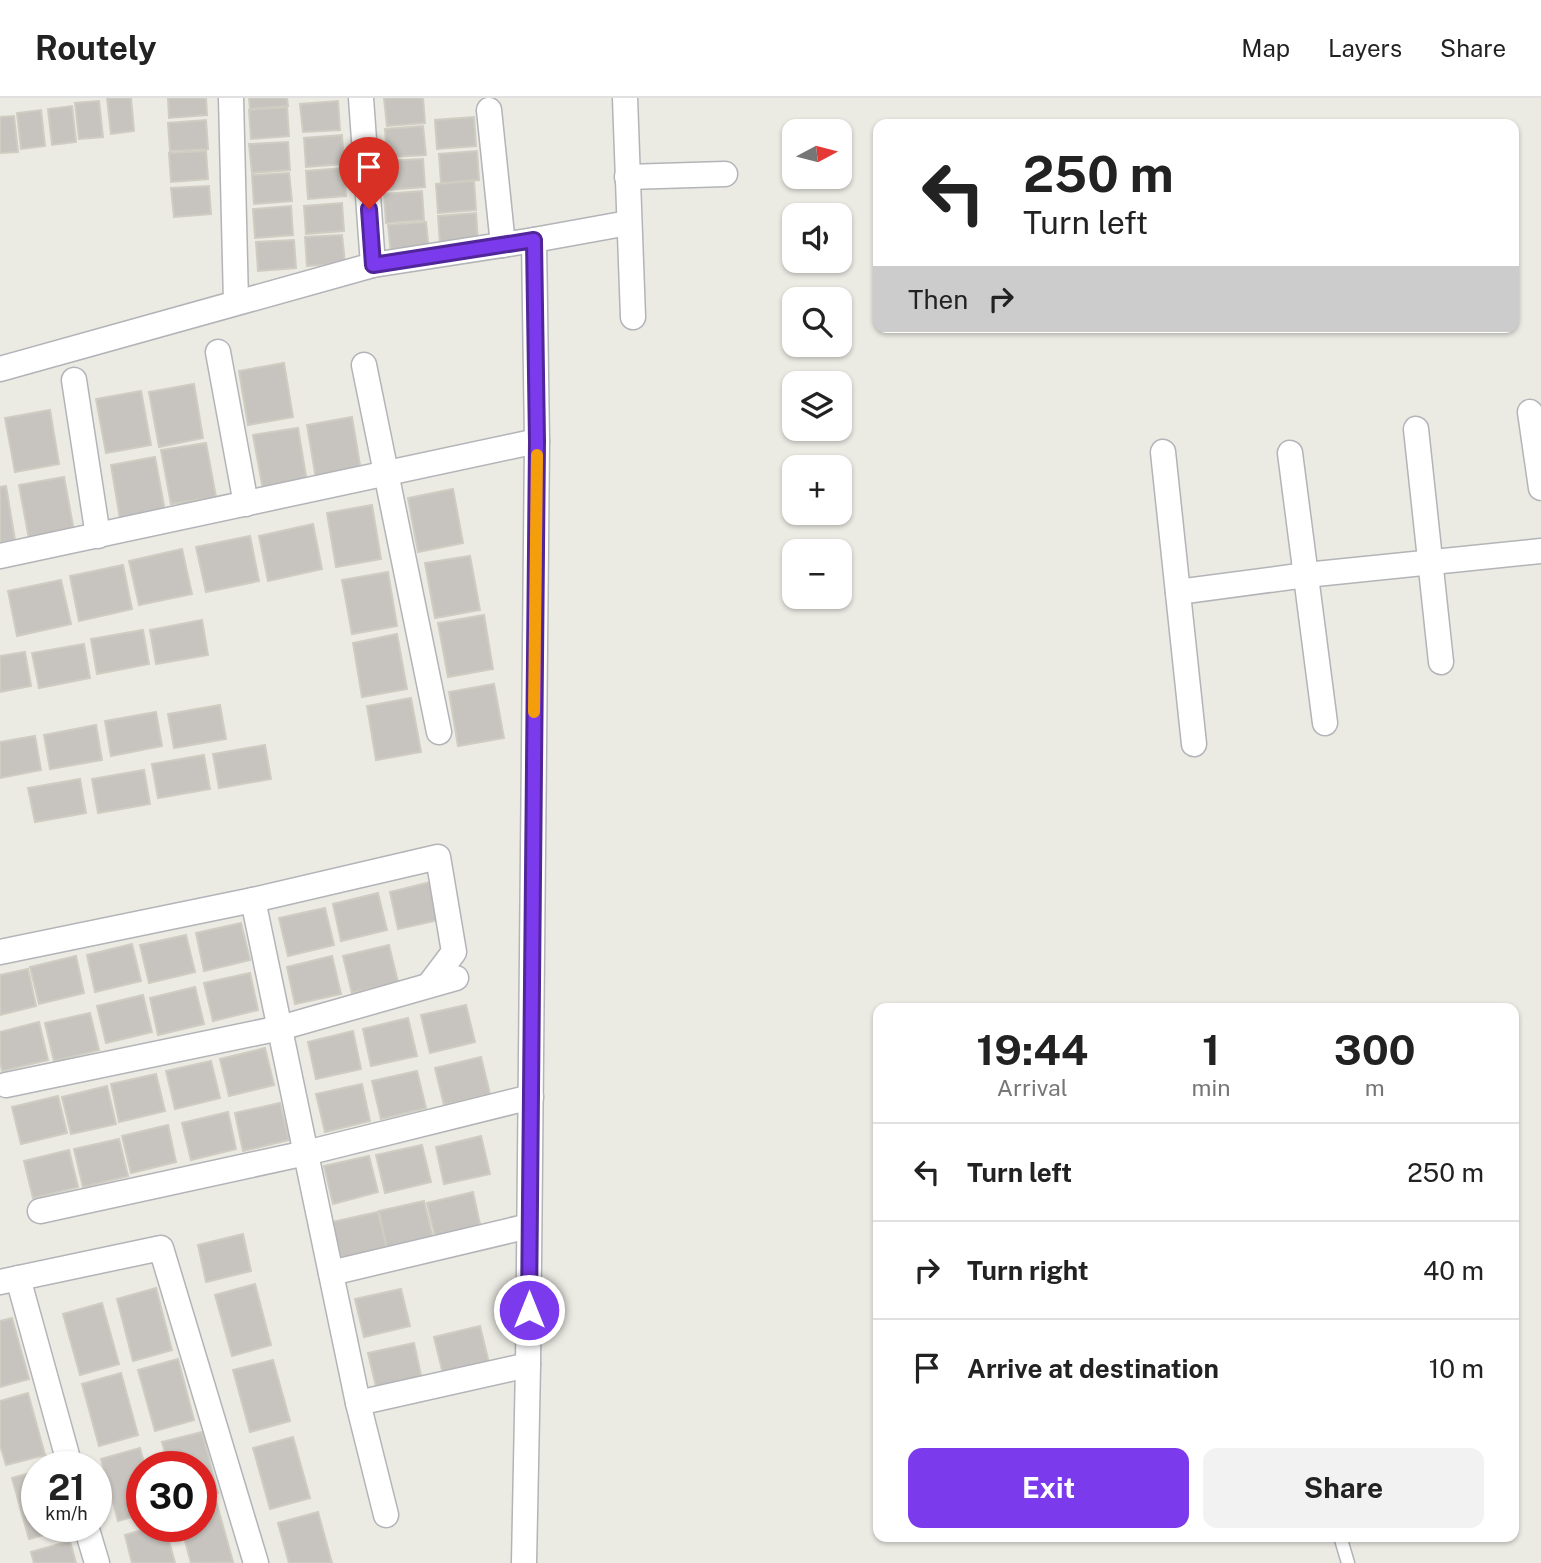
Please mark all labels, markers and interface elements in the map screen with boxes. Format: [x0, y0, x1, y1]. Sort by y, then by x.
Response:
text: Routely [35, 29, 157, 67]
text: Map [1241, 34, 1290, 62]
text: Layers [1328, 34, 1402, 62]
text: Share [1440, 34, 1506, 62]
north arrow [782, 119, 852, 189]
map controls [782, 119, 852, 609]
pin [339, 137, 399, 209]
text: 250 m [1023, 145, 1174, 203]
icon: left [908, 147, 999, 238]
icon: arrive [350, 148, 388, 186]
button: sound [782, 203, 852, 273]
text: Turn left [1023, 204, 1148, 241]
icon: right [982, 280, 1020, 318]
text: Then [908, 284, 968, 315]
button: search [782, 287, 852, 357]
button: layers [782, 371, 852, 441]
button: + [782, 455, 852, 525]
button: − [782, 539, 852, 609]
text: 19:44 [976, 1025, 1088, 1074]
text: 1 [1202, 1025, 1220, 1074]
text: 300 [1334, 1025, 1416, 1074]
text: Arrival [997, 1074, 1068, 1101]
text: min [1192, 1074, 1231, 1101]
text: m [1365, 1074, 1385, 1101]
icon: left [908, 1153, 946, 1191]
text: Turn left [967, 1157, 1072, 1188]
text: 250 m [1407, 1157, 1484, 1188]
icon: right [908, 1251, 946, 1289]
text: Turn right [967, 1255, 1089, 1286]
text: 40 m [1423, 1255, 1484, 1286]
position arrow [492, 1273, 566, 1347]
icon: arrive [908, 1349, 946, 1387]
text: Arrive at destination [967, 1353, 1219, 1384]
text: 10 m [1429, 1353, 1484, 1384]
button: Exit [908, 1448, 1189, 1528]
button: Share [1203, 1448, 1484, 1528]
speed limit sign: 30 [126, 1451, 217, 1542]
text: 21 [48, 1467, 85, 1508]
text: km/h [45, 1503, 88, 1524]

